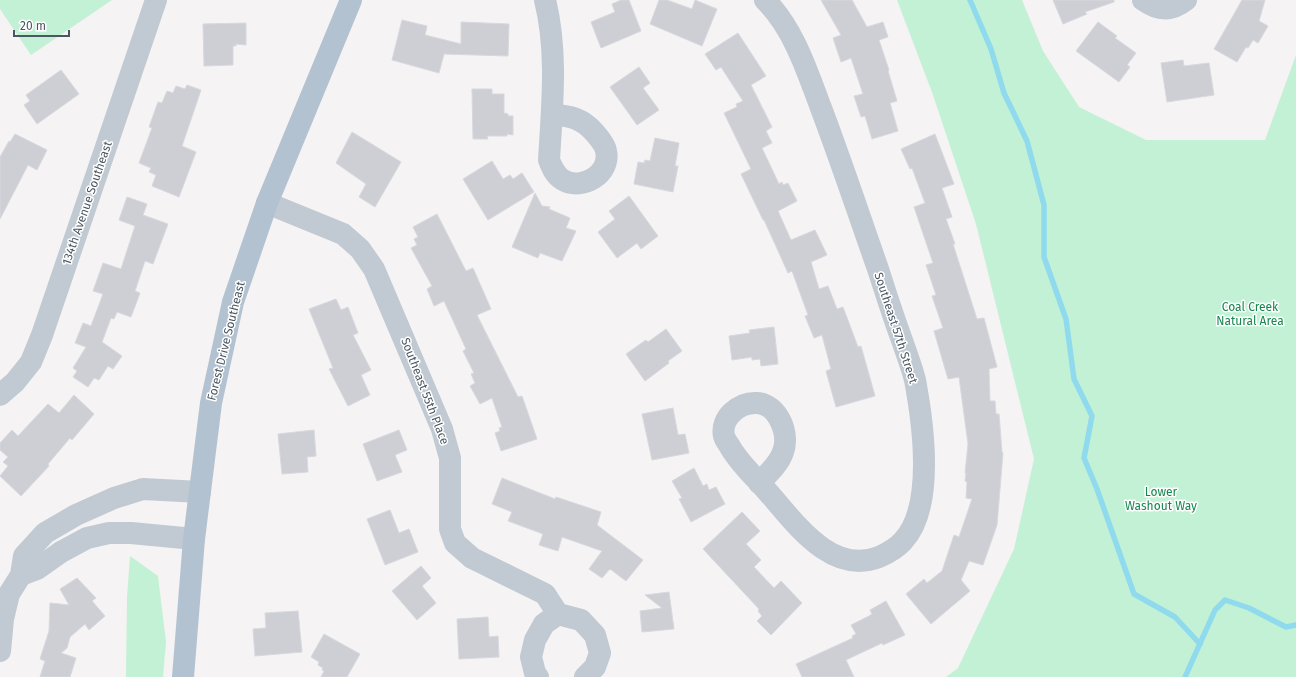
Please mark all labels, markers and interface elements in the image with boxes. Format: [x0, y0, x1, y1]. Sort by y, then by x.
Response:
scale bar [14, 12, 69, 38]
text: 20 m [20, 19, 46, 33]
street label: 134th Avenue Southeast [59, 139, 115, 267]
street label: Southeast 57th Street [871, 271, 921, 386]
street label: Forest Drive Southeast [204, 279, 248, 402]
park label: Coal Creek Natural Area [1216, 300, 1284, 328]
street label: Southeast 55th Place [398, 336, 452, 446]
park label: Lower Washout Way [1125, 485, 1197, 513]

